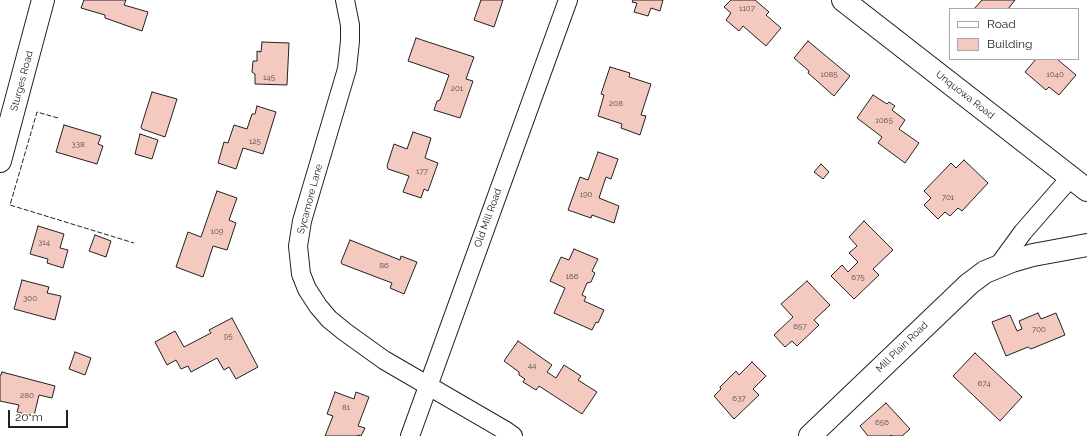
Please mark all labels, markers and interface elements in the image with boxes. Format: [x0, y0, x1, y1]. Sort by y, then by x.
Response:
house number: 1107 [739, 4, 755, 14]
legend [949, 8, 1079, 60]
text: Road [987, 17, 1016, 31]
text: Building [987, 37, 1033, 51]
street label: Sturges Road [8, 49, 36, 113]
street label: Unquowa Road [933, 68, 997, 122]
house number: 1085 [820, 70, 838, 80]
house number: 1040 [1046, 70, 1064, 80]
house number: 145 [263, 73, 275, 83]
house number: 201 [451, 84, 463, 94]
house number: 208 [609, 99, 623, 109]
house number: 1065 [875, 116, 893, 126]
house number: 125 [249, 137, 261, 147]
house number: 338 [71, 140, 85, 150]
street label: Sycamore Lane [295, 163, 325, 235]
house number: 177 [416, 167, 428, 177]
street label: Old Mill Road [472, 187, 504, 249]
house number: 190 [579, 190, 593, 200]
house number: 701 [942, 193, 954, 203]
house number: 109 [210, 227, 224, 237]
house number: 314 [38, 238, 50, 248]
house number: 86 [379, 261, 389, 271]
house number: 166 [565, 272, 579, 282]
house number: 675 [851, 273, 865, 283]
house number: 300 [23, 294, 37, 304]
street label: Mill Plain Road [873, 319, 931, 375]
house number: 657 [793, 322, 807, 332]
house number: 700 [1032, 325, 1046, 335]
house number: 95 [223, 332, 233, 342]
house number: 44 [528, 361, 536, 371]
house number: 674 [977, 379, 991, 389]
house number: 280 [20, 391, 34, 401]
house number: 637 [732, 394, 746, 404]
scale bar [10, 402, 70, 428]
house number: 81 [342, 403, 350, 413]
text: 20 m [15, 410, 43, 424]
house number: 656 [875, 418, 889, 428]

